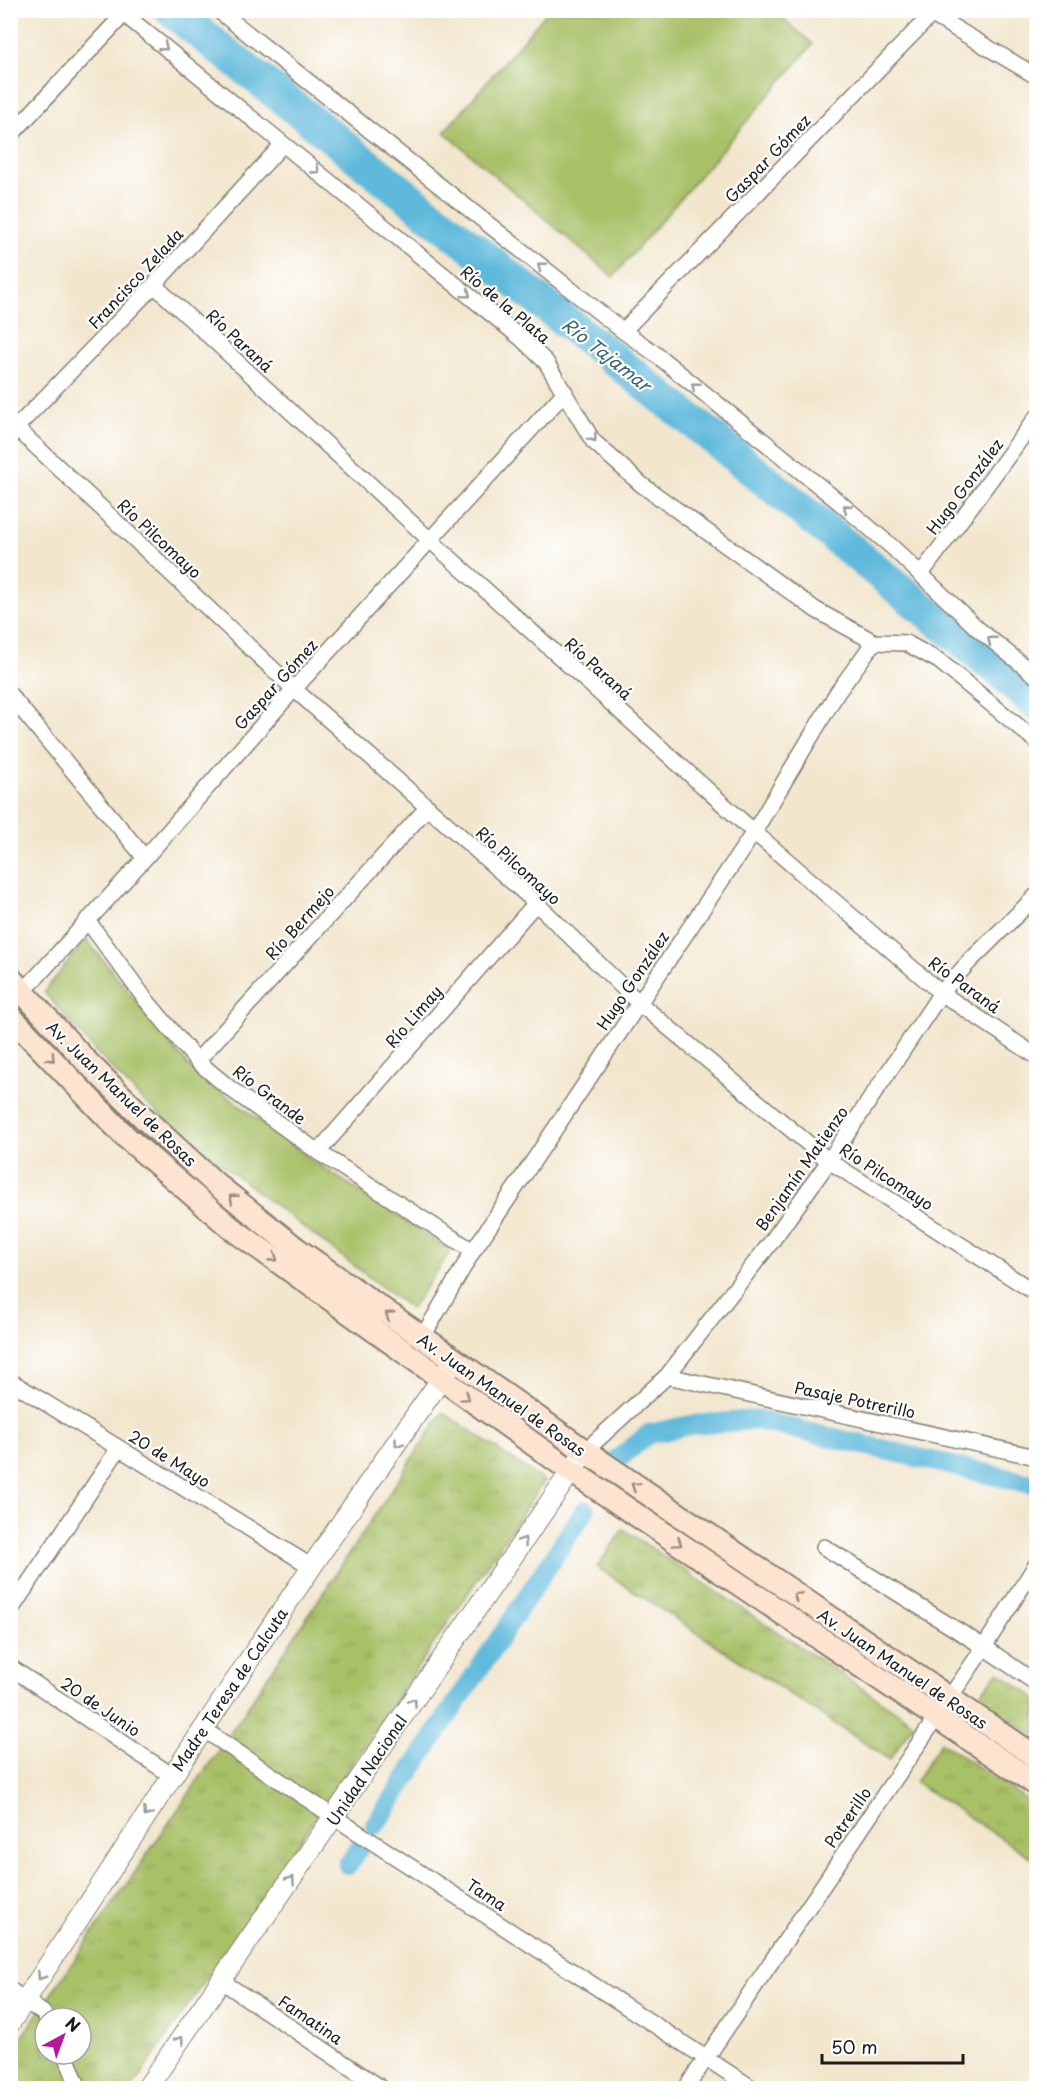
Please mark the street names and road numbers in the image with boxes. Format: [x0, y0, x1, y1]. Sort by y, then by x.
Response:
street label: Gaspar Gómez [719, 108, 816, 208]
street label: Francisco Zelada [82, 222, 188, 334]
street label: Río de la Plata [456, 259, 556, 349]
street label: Río Paraná [201, 303, 279, 377]
street label: Hugo González [920, 433, 1008, 539]
street label: Río Pilcomayo [113, 493, 207, 583]
street label: Río Paraná [560, 631, 638, 705]
street label: Gaspar Gómez [228, 633, 323, 735]
street label: Río Pilcomayo [471, 820, 567, 910]
street label: Río Bermejo [259, 879, 339, 965]
street label: Hugo González [590, 926, 674, 1034]
street label: Río Paraná [924, 950, 1006, 1018]
street label: Río Limay [379, 979, 447, 1053]
street label: Av. Juan Manuel de Rosas [42, 1015, 202, 1171]
street label: Río Grande [228, 1059, 312, 1130]
street label: Benjamín Matienzo [749, 1101, 853, 1235]
street label: Río Pilcomayo [835, 1137, 939, 1215]
street label: Av. Juan Manuel de Rosas [413, 1327, 591, 1461]
street label: Pasaje Potrerillo [792, 1374, 918, 1424]
street label: 20 de Mayo [125, 1423, 215, 1493]
street label: Madre Teresa de Calcuta [165, 1602, 293, 1776]
street label: Av. Juan Manuel de Rosas [813, 1602, 993, 1734]
street label: 20 de Junio [56, 1670, 146, 1742]
street label: Unidad Nacional [320, 1710, 412, 1830]
street label: Potrerillo [818, 1782, 876, 1852]
street label: Tama [462, 1872, 512, 1916]
street label: Famatina [274, 1989, 348, 2049]

